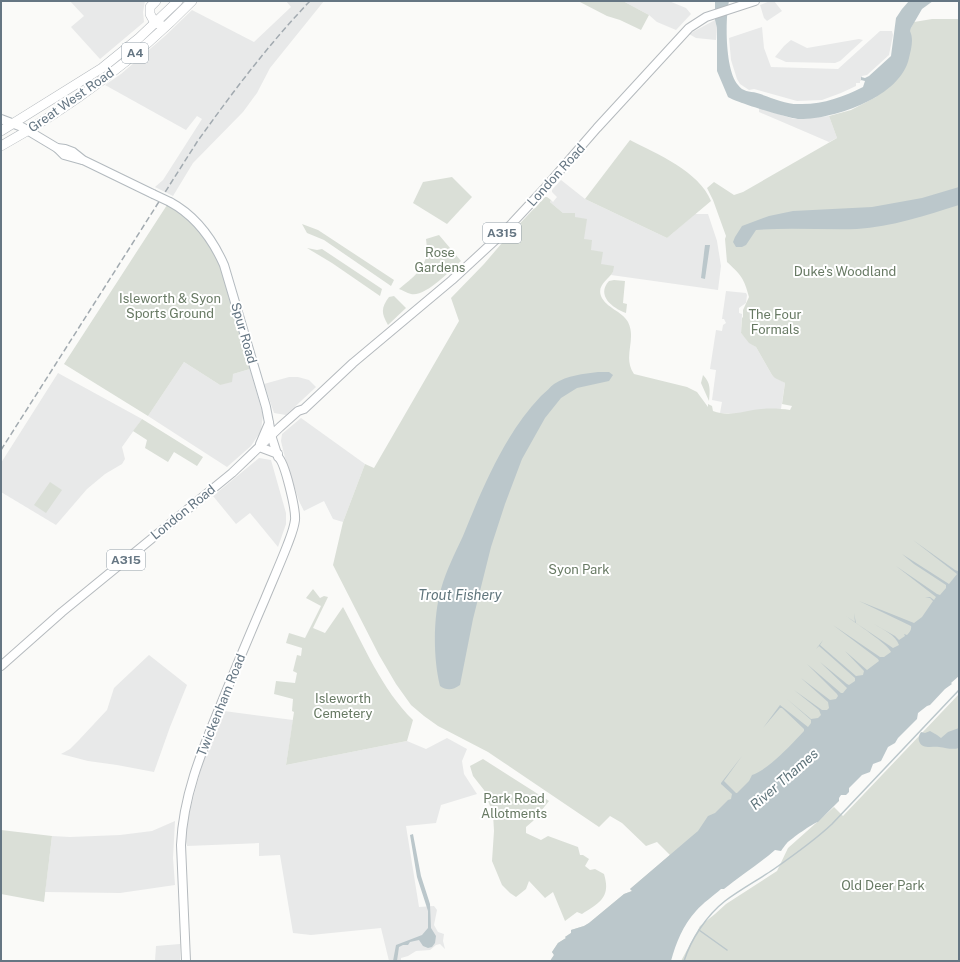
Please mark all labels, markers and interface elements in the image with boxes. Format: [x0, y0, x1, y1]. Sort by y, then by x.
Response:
road number: A4 [122, 43, 148, 63]
street label: Great West Road [25, 65, 117, 135]
street label: London Road [524, 141, 588, 209]
road number: A315 [483, 223, 521, 243]
park label: Rose Gardens [415, 245, 465, 275]
park label: Duke's Woodland [794, 264, 896, 279]
park label: Isleworth & Syon Sports Ground [119, 291, 221, 321]
street label: Spur Road [228, 301, 260, 365]
park label: The Four Formals [748, 307, 802, 337]
street label: London Road [148, 481, 218, 543]
road number: A315 [107, 550, 145, 570]
park label: Syon Park [548, 562, 610, 577]
water label: Trout Fishery [418, 587, 502, 603]
street label: Twickenham Road [194, 652, 248, 758]
park label: Isleworth Cemetery [313, 691, 373, 721]
water label: River Thames [747, 745, 821, 813]
park label: Park Road Allotments [481, 791, 547, 821]
park label: Old Deer Park [841, 878, 925, 893]

